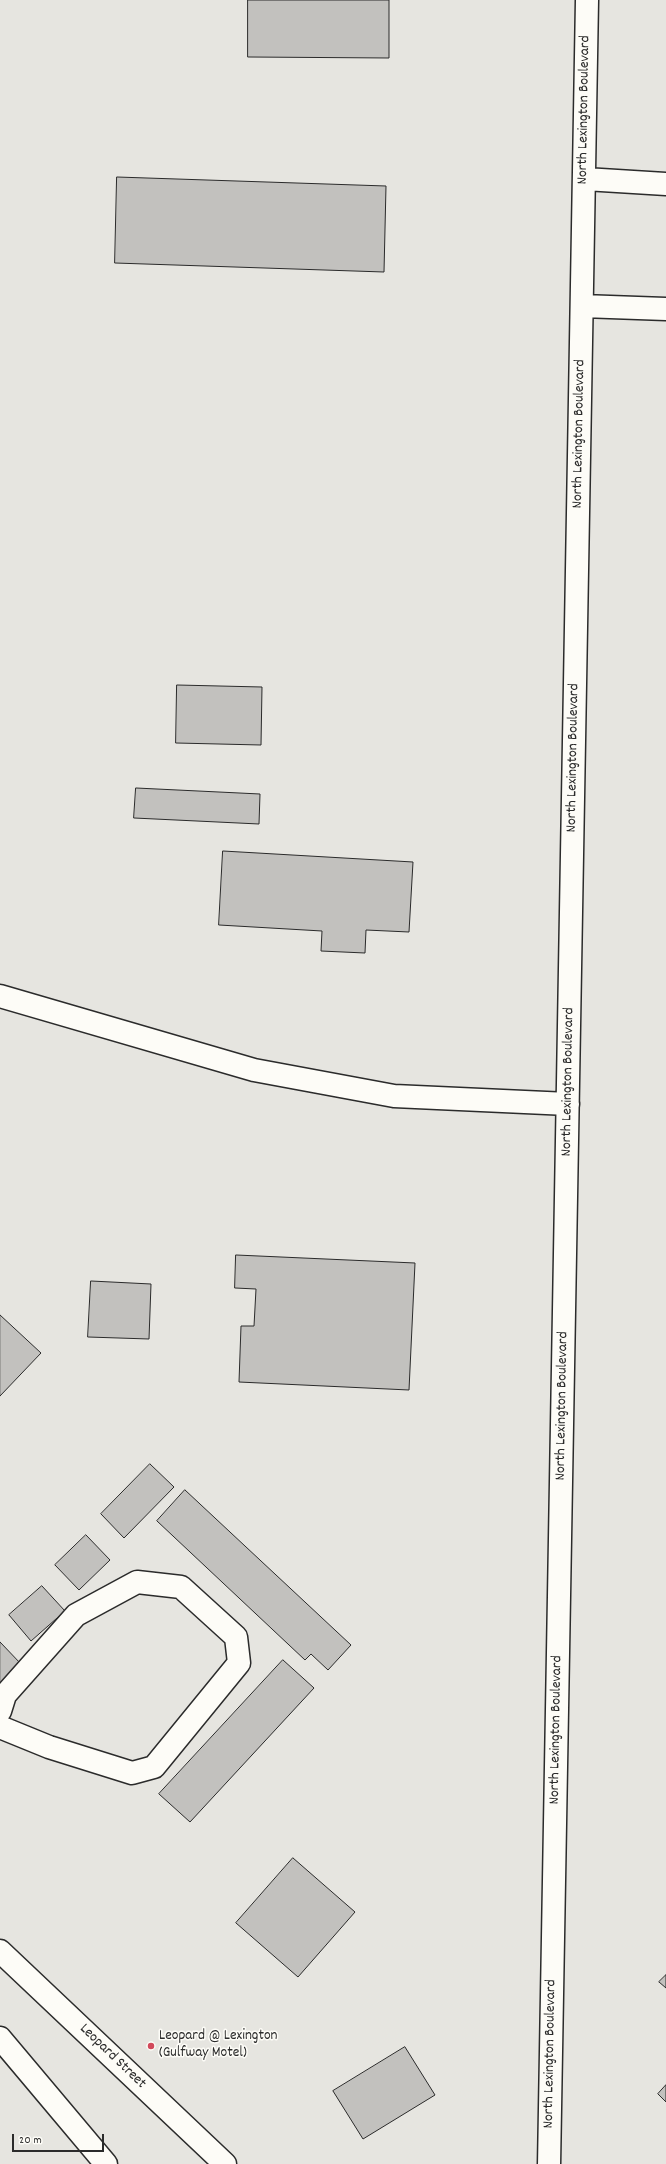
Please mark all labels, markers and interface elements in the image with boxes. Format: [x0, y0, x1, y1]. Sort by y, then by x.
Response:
street label: North Lexington Boulevard [575, 35, 595, 185]
street label: North Lexington Boulevard [570, 359, 590, 509]
street label: North Lexington Boulevard [564, 683, 584, 833]
street label: North Lexington Boulevard [559, 1007, 579, 1157]
street label: North Lexington Boulevard [553, 1331, 573, 1481]
street label: North Lexington Boulevard [547, 1655, 567, 1805]
street label: North Lexington Boulevard [541, 1979, 561, 2129]
street label: Leopard Street [75, 2021, 149, 2093]
place label: Leopard @ Lexington (Gulfway Motel) [159, 2028, 278, 2063]
marker: Leopard @ Lexington (Gulfway Motel) [146, 2041, 156, 2051]
scale bar [14, 2126, 106, 2152]
text: 20 m [19, 2132, 42, 2149]

